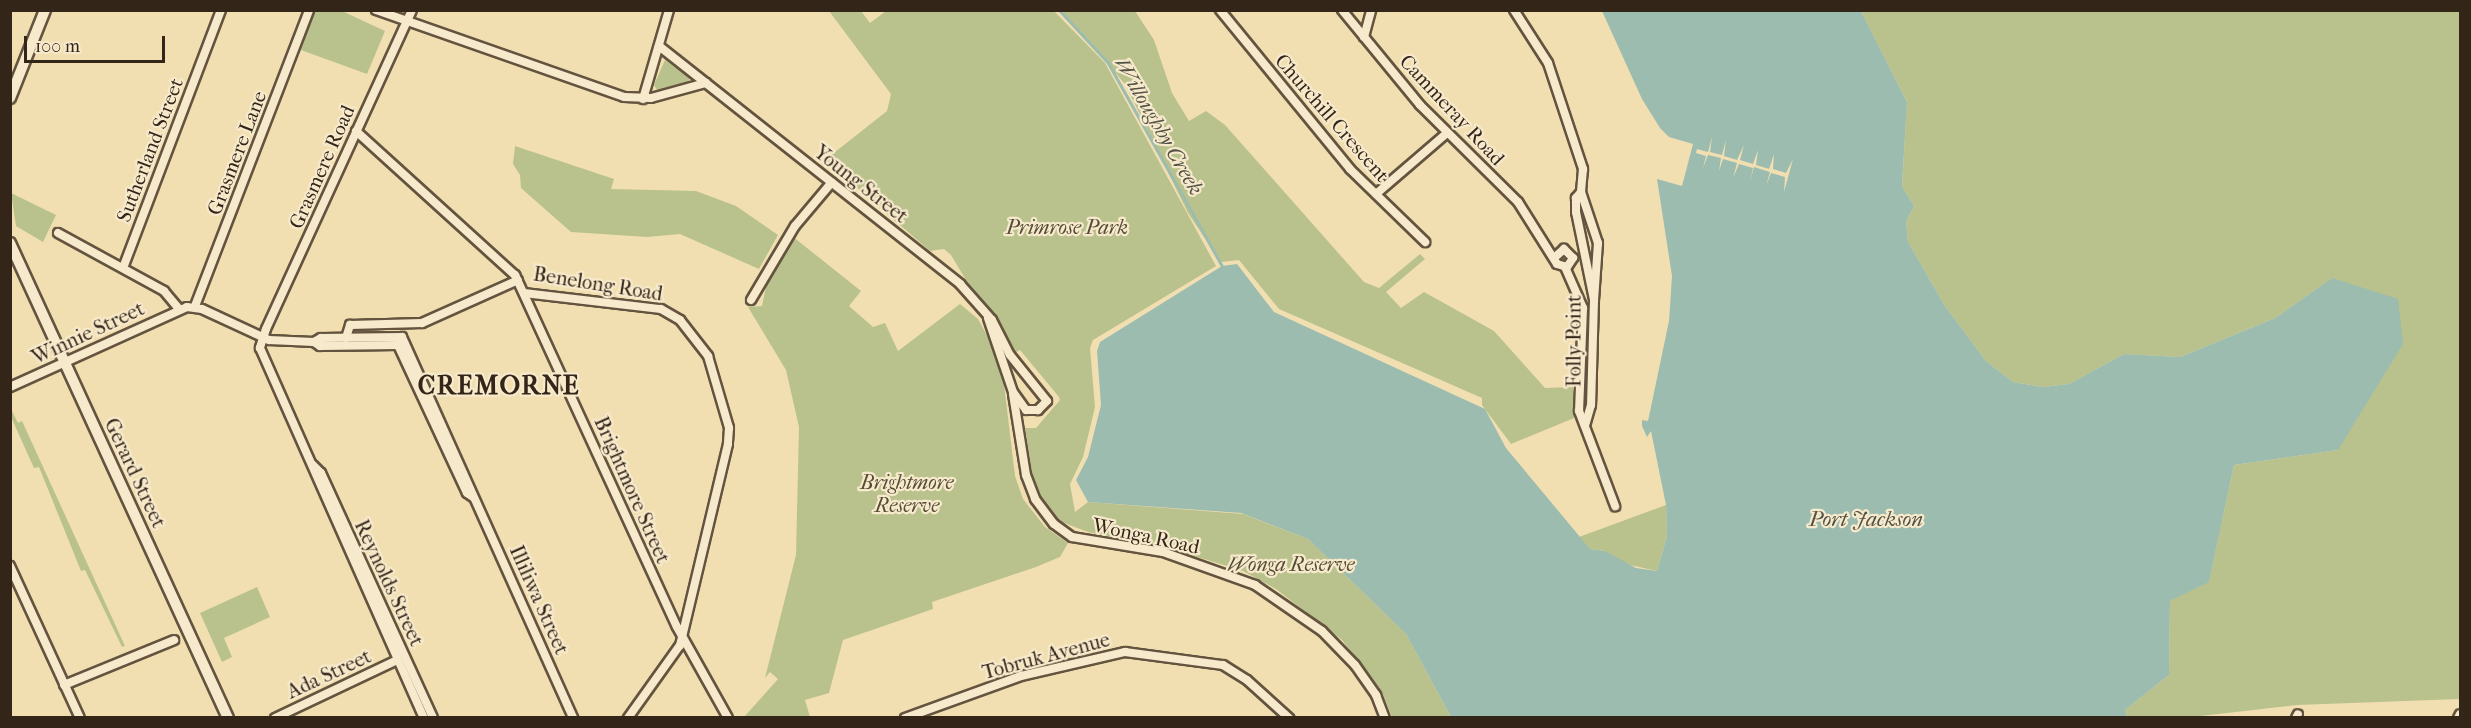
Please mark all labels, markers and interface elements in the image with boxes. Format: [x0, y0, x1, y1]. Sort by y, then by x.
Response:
scale bar [27, 24, 168, 62]
text: 100 m [35, 36, 80, 57]
street label: Churchill Crescent [1270, 49, 1394, 187]
street label: Cammeray Road [1395, 50, 1509, 170]
water label: Willoughby Creek [1109, 53, 1209, 199]
street label: Sutherland Street [112, 75, 188, 225]
street label: Grasmere Lane [202, 88, 272, 218]
street label: Grasmere Road [284, 101, 360, 233]
street label: Young Street [809, 140, 913, 228]
park label: Primrose Park [1006, 215, 1128, 239]
street label: Benelong Road [532, 262, 664, 306]
street label: Folly Point [1562, 295, 1586, 387]
street label: Winnie Street [28, 296, 148, 370]
district label: CREMORNE [418, 370, 580, 402]
street label: Brightmore Street [589, 413, 675, 567]
street label: Gerard Street [99, 414, 171, 532]
park label: Brightmore Reserve [860, 471, 954, 518]
water label: Port Jackson [1809, 506, 1923, 532]
street label: Wonga Road [1090, 513, 1202, 559]
street label: Reynolds Street [349, 516, 429, 650]
street label: Illiliwa Street [504, 542, 574, 658]
park label: Wonga Reserve [1227, 552, 1355, 576]
street label: Tobruk Avenue [980, 627, 1112, 685]
street label: Ada Street [283, 644, 375, 704]

